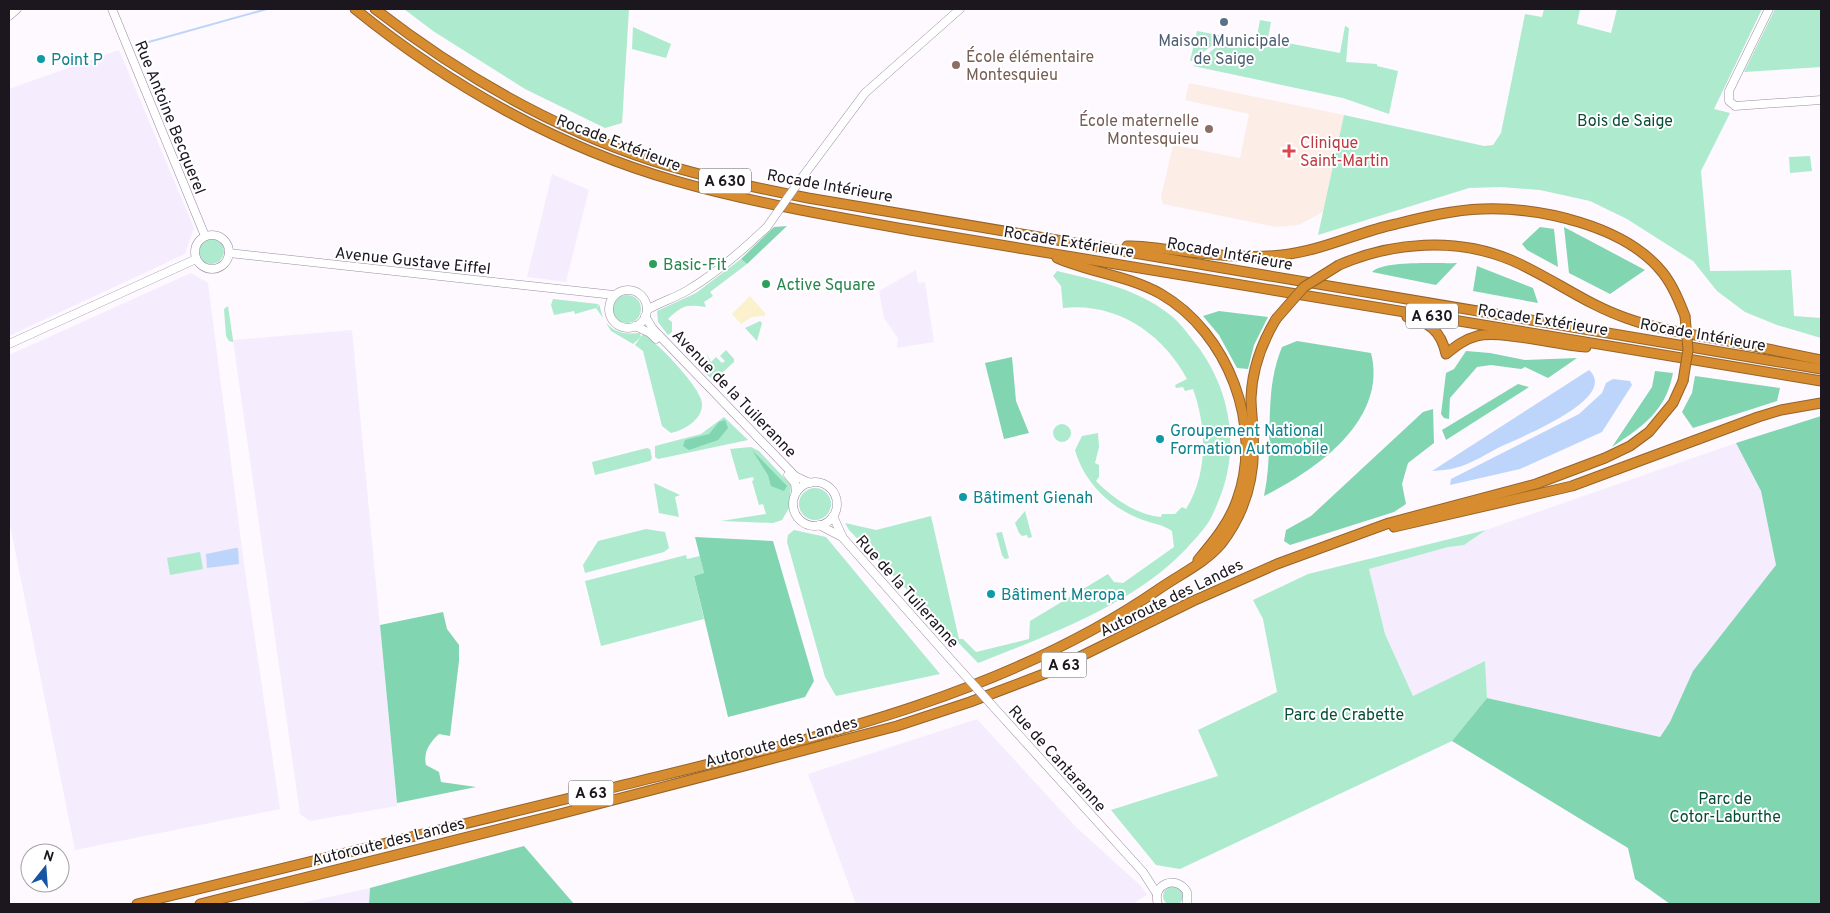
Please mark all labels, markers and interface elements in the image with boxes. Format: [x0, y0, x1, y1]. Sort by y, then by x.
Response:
marker: Maison Municipale de Saige [1218, 16, 1230, 28]
place label: Maison Municipale de Saige [1158, 32, 1290, 70]
street label: Rue Antoine Becquerel [129, 38, 209, 198]
place label: École élémentaire Montesquieu [966, 46, 1094, 86]
place label: Point P [51, 51, 103, 71]
marker: Point P [35, 53, 47, 65]
marker: École élémentaire Montesquieu [950, 59, 962, 71]
place label: École maternelle Montesquieu [1079, 110, 1199, 150]
street label: Rocade Extérieure [553, 111, 683, 177]
park label: Bois de Saige [1577, 112, 1673, 132]
marker: École maternelle Montesquieu [1203, 123, 1215, 135]
place label: Clinique Saint-Martin [1300, 134, 1389, 172]
marker: Clinique Saint-Martin [1282, 144, 1296, 158]
street label: Rocade Intérieure [765, 166, 894, 208]
road number: A 630 [699, 168, 751, 194]
street label: Rocade Extérieure [1002, 223, 1135, 263]
street label: Rocade Intérieure [1165, 234, 1294, 276]
street label: Avenue Gustave Eiffel [334, 244, 492, 280]
place label: Basic-Fit [663, 256, 727, 276]
marker: Basic-Fit [647, 258, 659, 270]
place label: Active Square [776, 276, 875, 296]
marker: Active Square [760, 278, 772, 290]
street label: Rocade Extérieure [1476, 301, 1609, 341]
road number: A 630 [1406, 304, 1458, 328]
street label: Rocade Intérieure [1638, 315, 1767, 357]
street label: Avenue de la Tuileranne [667, 326, 800, 463]
place label: Groupement National Formation Automobile [1170, 422, 1328, 460]
marker: Groupement National Formation Automobile [1154, 433, 1166, 445]
place label: Bâtiment Gienah [973, 489, 1093, 509]
marker: Bâtiment Gienah [957, 491, 969, 503]
street label: Rue de la Tuileranne [851, 532, 962, 653]
street label: Autoroute des Landes [1097, 555, 1247, 642]
place label: Bâtiment Meropa [1001, 586, 1125, 606]
marker: Bâtiment Meropa [985, 588, 997, 600]
road number: A 63 [1042, 652, 1086, 678]
street label: Rue de Cantaranne [1003, 702, 1110, 817]
park label: Parc de Crabette [1284, 706, 1404, 726]
street label: Autoroute des Landes [703, 713, 860, 773]
road number: A 63 [568, 780, 614, 806]
park label: Parc de Cotor-Laburthe [1669, 790, 1781, 828]
street label: Autoroute des Landes [310, 814, 467, 872]
north arrow [20, 843, 70, 893]
text: N [41, 847, 56, 867]

